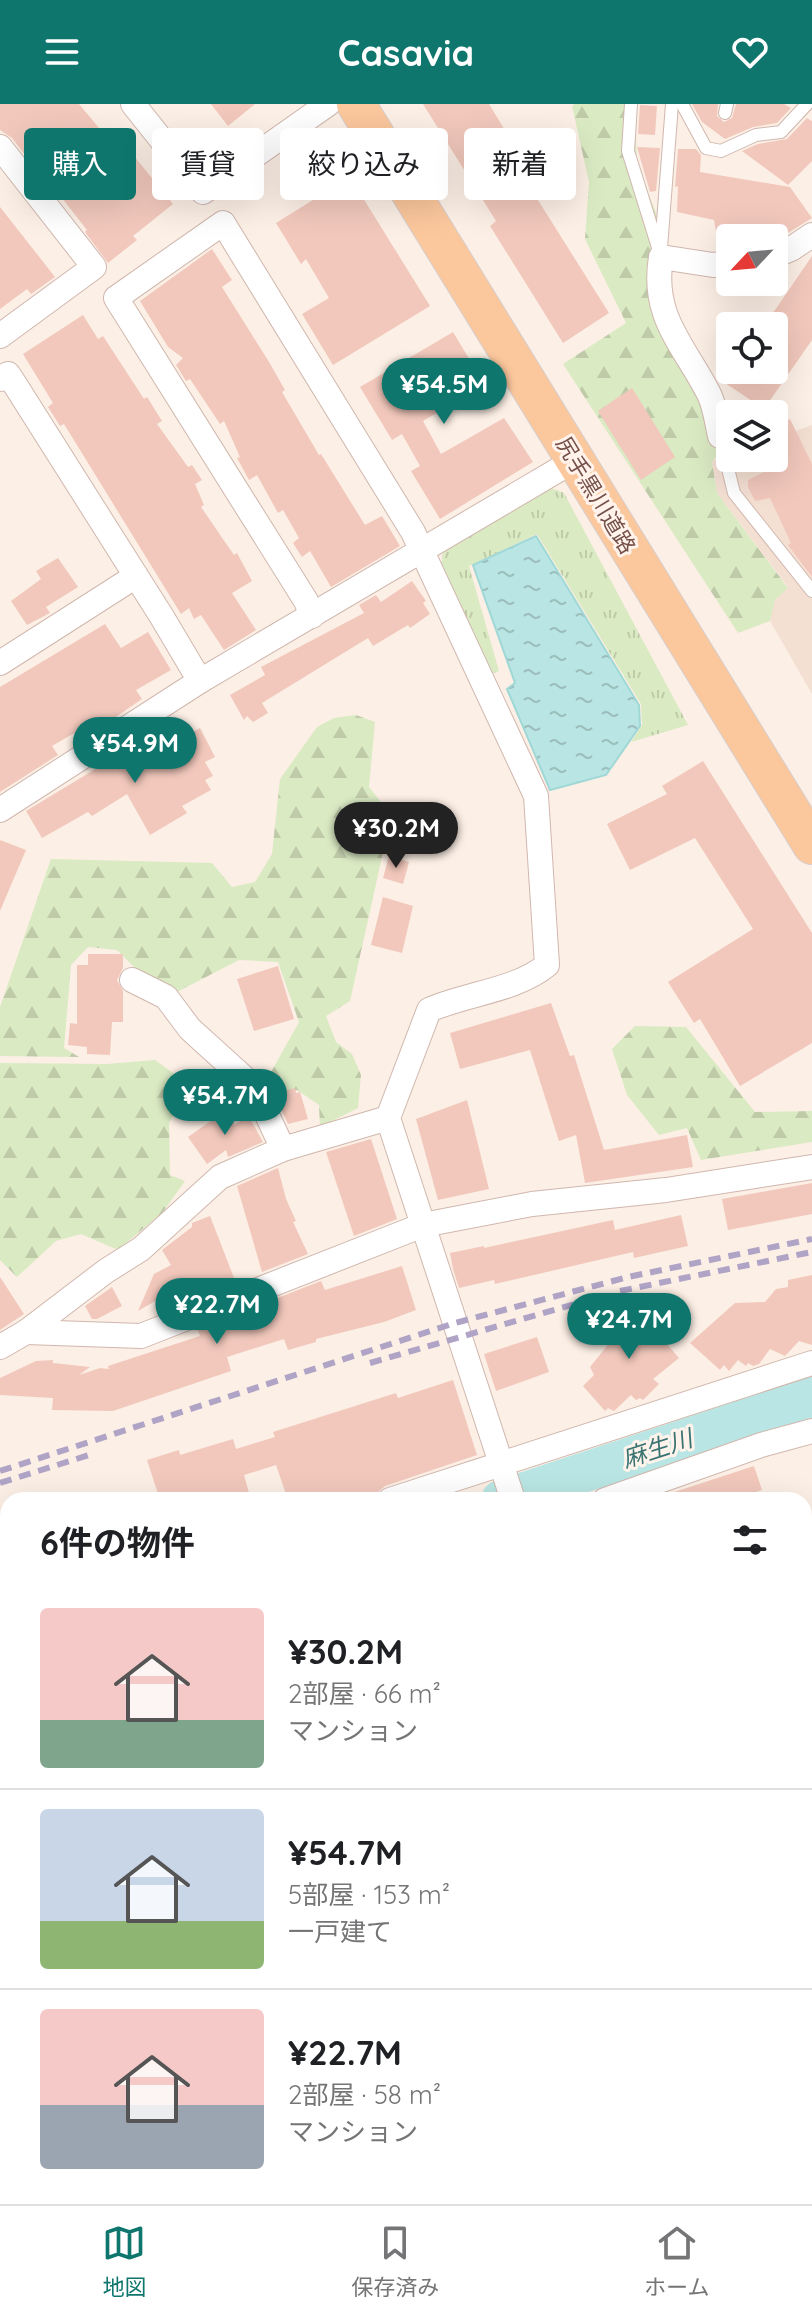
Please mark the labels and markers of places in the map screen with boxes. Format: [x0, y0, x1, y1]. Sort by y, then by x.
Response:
pin: ¥54.5M [379, 358, 509, 426]
pin: ¥54.9M [70, 717, 200, 785]
pin: ¥30.2M [331, 802, 461, 870]
pin: ¥54.7M [160, 1069, 290, 1137]
pin: ¥22.7M [152, 1278, 282, 1346]
pin: ¥24.7M [564, 1293, 694, 1361]

